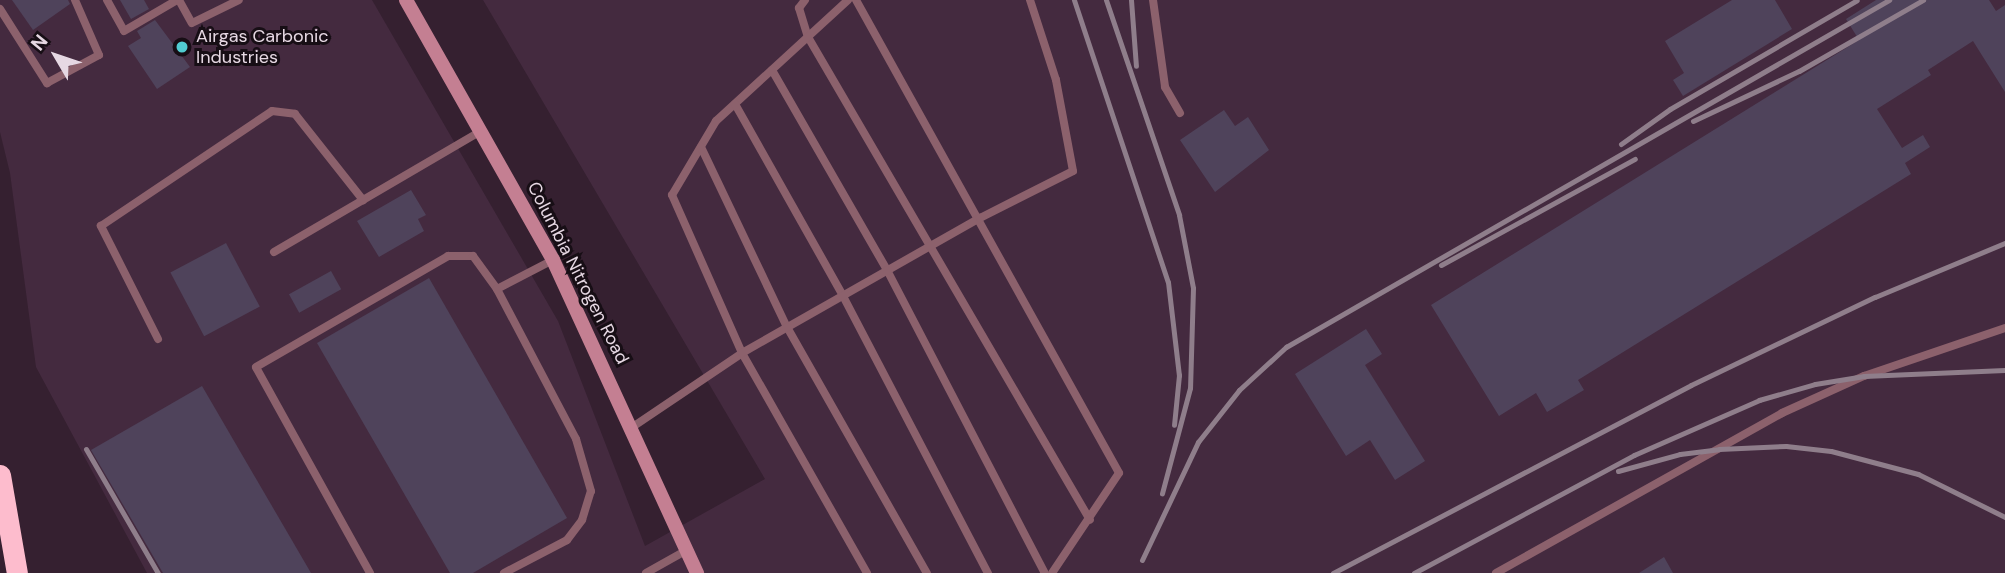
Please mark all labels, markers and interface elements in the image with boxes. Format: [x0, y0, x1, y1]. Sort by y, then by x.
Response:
north arrow [21, 21, 91, 91]
place label: Airgas Carbonic Industries [196, 26, 329, 68]
text: N [25, 29, 53, 56]
marker: Airgas Carbonic Industries [174, 39, 190, 55]
street label: Columbia Nitrogen Road [523, 178, 633, 368]

